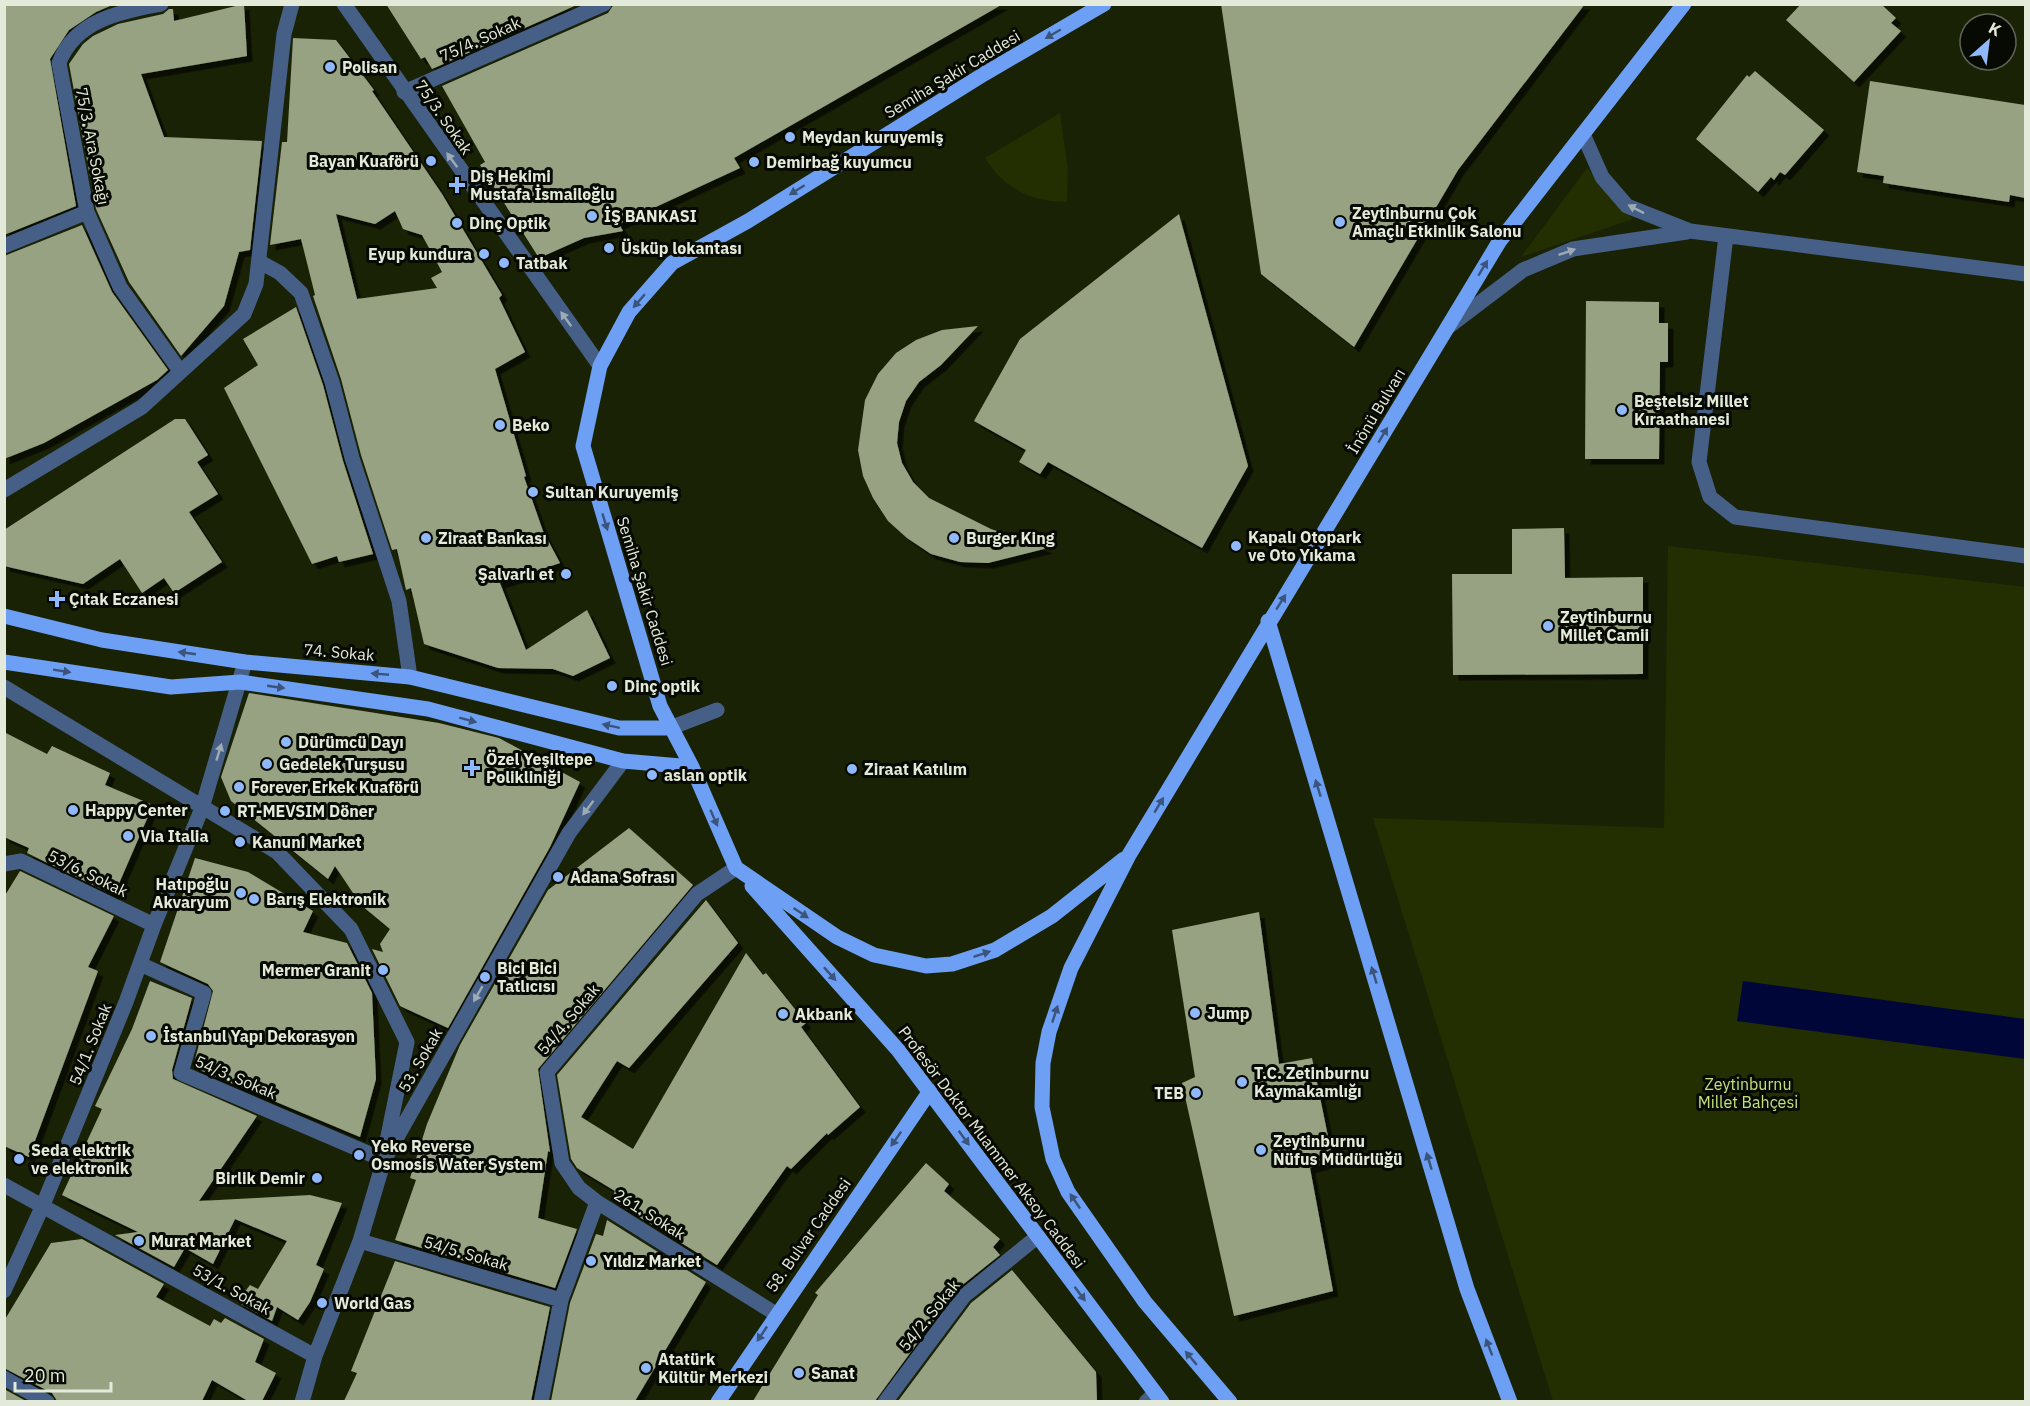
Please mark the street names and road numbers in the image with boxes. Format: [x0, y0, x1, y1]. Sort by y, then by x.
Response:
street label: 75/4. Sokak [436, 12, 524, 66]
street label: Semiha Şakir Caddesi [880, 26, 1024, 122]
street label: 75/3. Sokak [411, 76, 477, 159]
street label: 75/3. Ara Sokağı [72, 86, 114, 206]
street label: İnönü Bulvarı [1343, 365, 1409, 457]
street label: Semiha Şakir Caddesi [613, 514, 677, 668]
street label: 74. Sokak [303, 639, 376, 665]
street label: 53/6. Sokak [45, 845, 132, 901]
street label: 54/4. Sokak [532, 979, 604, 1059]
street label: 54/1. Sokak [65, 1000, 116, 1088]
street label: Profesör Doktor Muammer Aksoy Caddesi [894, 1022, 1090, 1272]
street label: 53. Sokak [394, 1024, 447, 1096]
street label: 54/3. Sokak [192, 1051, 280, 1103]
street label: 58. Bulvar Caddesi [761, 1174, 855, 1296]
street label: 261. Sokak [611, 1184, 690, 1244]
street label: 54/5. Sokak [422, 1231, 511, 1275]
street label: 53/1. Sokak [189, 1259, 275, 1319]
street label: 54/2. Sokak [894, 1275, 964, 1355]

